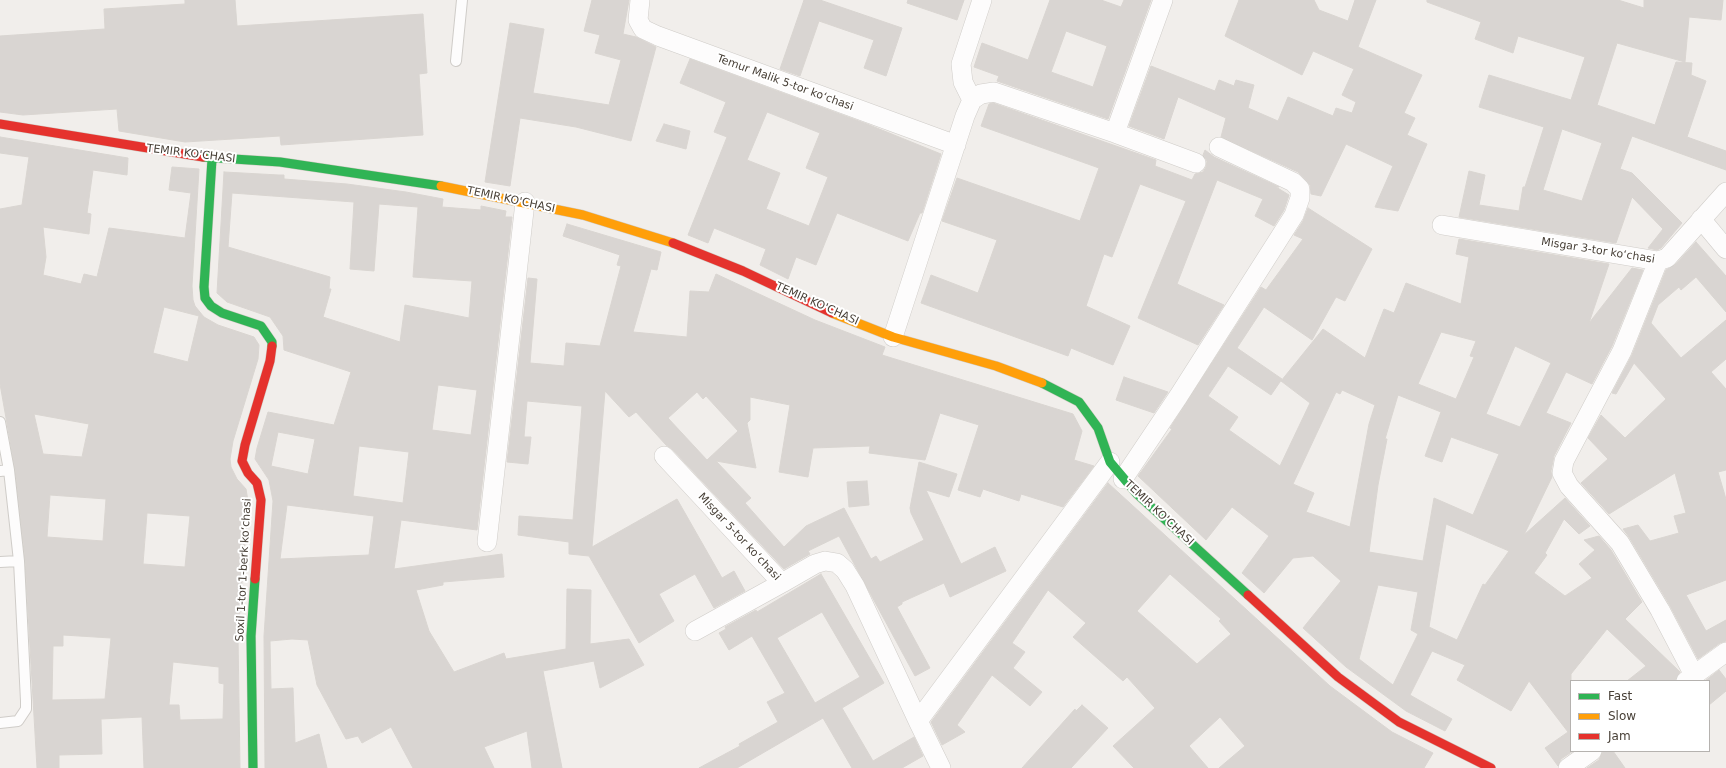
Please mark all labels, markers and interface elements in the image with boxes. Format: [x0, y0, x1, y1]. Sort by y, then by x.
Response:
street label: Temur Malik 5-tor koʻchasi [715, 52, 855, 114]
street label: TEMIR KO'CHASI [146, 142, 236, 166]
street label: TEMIR KO'CHASI [466, 184, 556, 216]
street label: Misgar 3-tor koʻchasi [1540, 236, 1656, 266]
street label: TEMIR KO'CHASI [773, 280, 861, 328]
street label: TEMIR KO'CHASI [1122, 478, 1196, 548]
street label: Misgar 5-tor koʻchasi [695, 491, 783, 583]
street label: Soxil 1-tor 1-berk koʻchasi [234, 498, 254, 642]
legend [1570, 680, 1710, 752]
text: Fast [1608, 689, 1632, 703]
text: Slow [1608, 709, 1636, 723]
text: Jam [1608, 729, 1631, 743]

